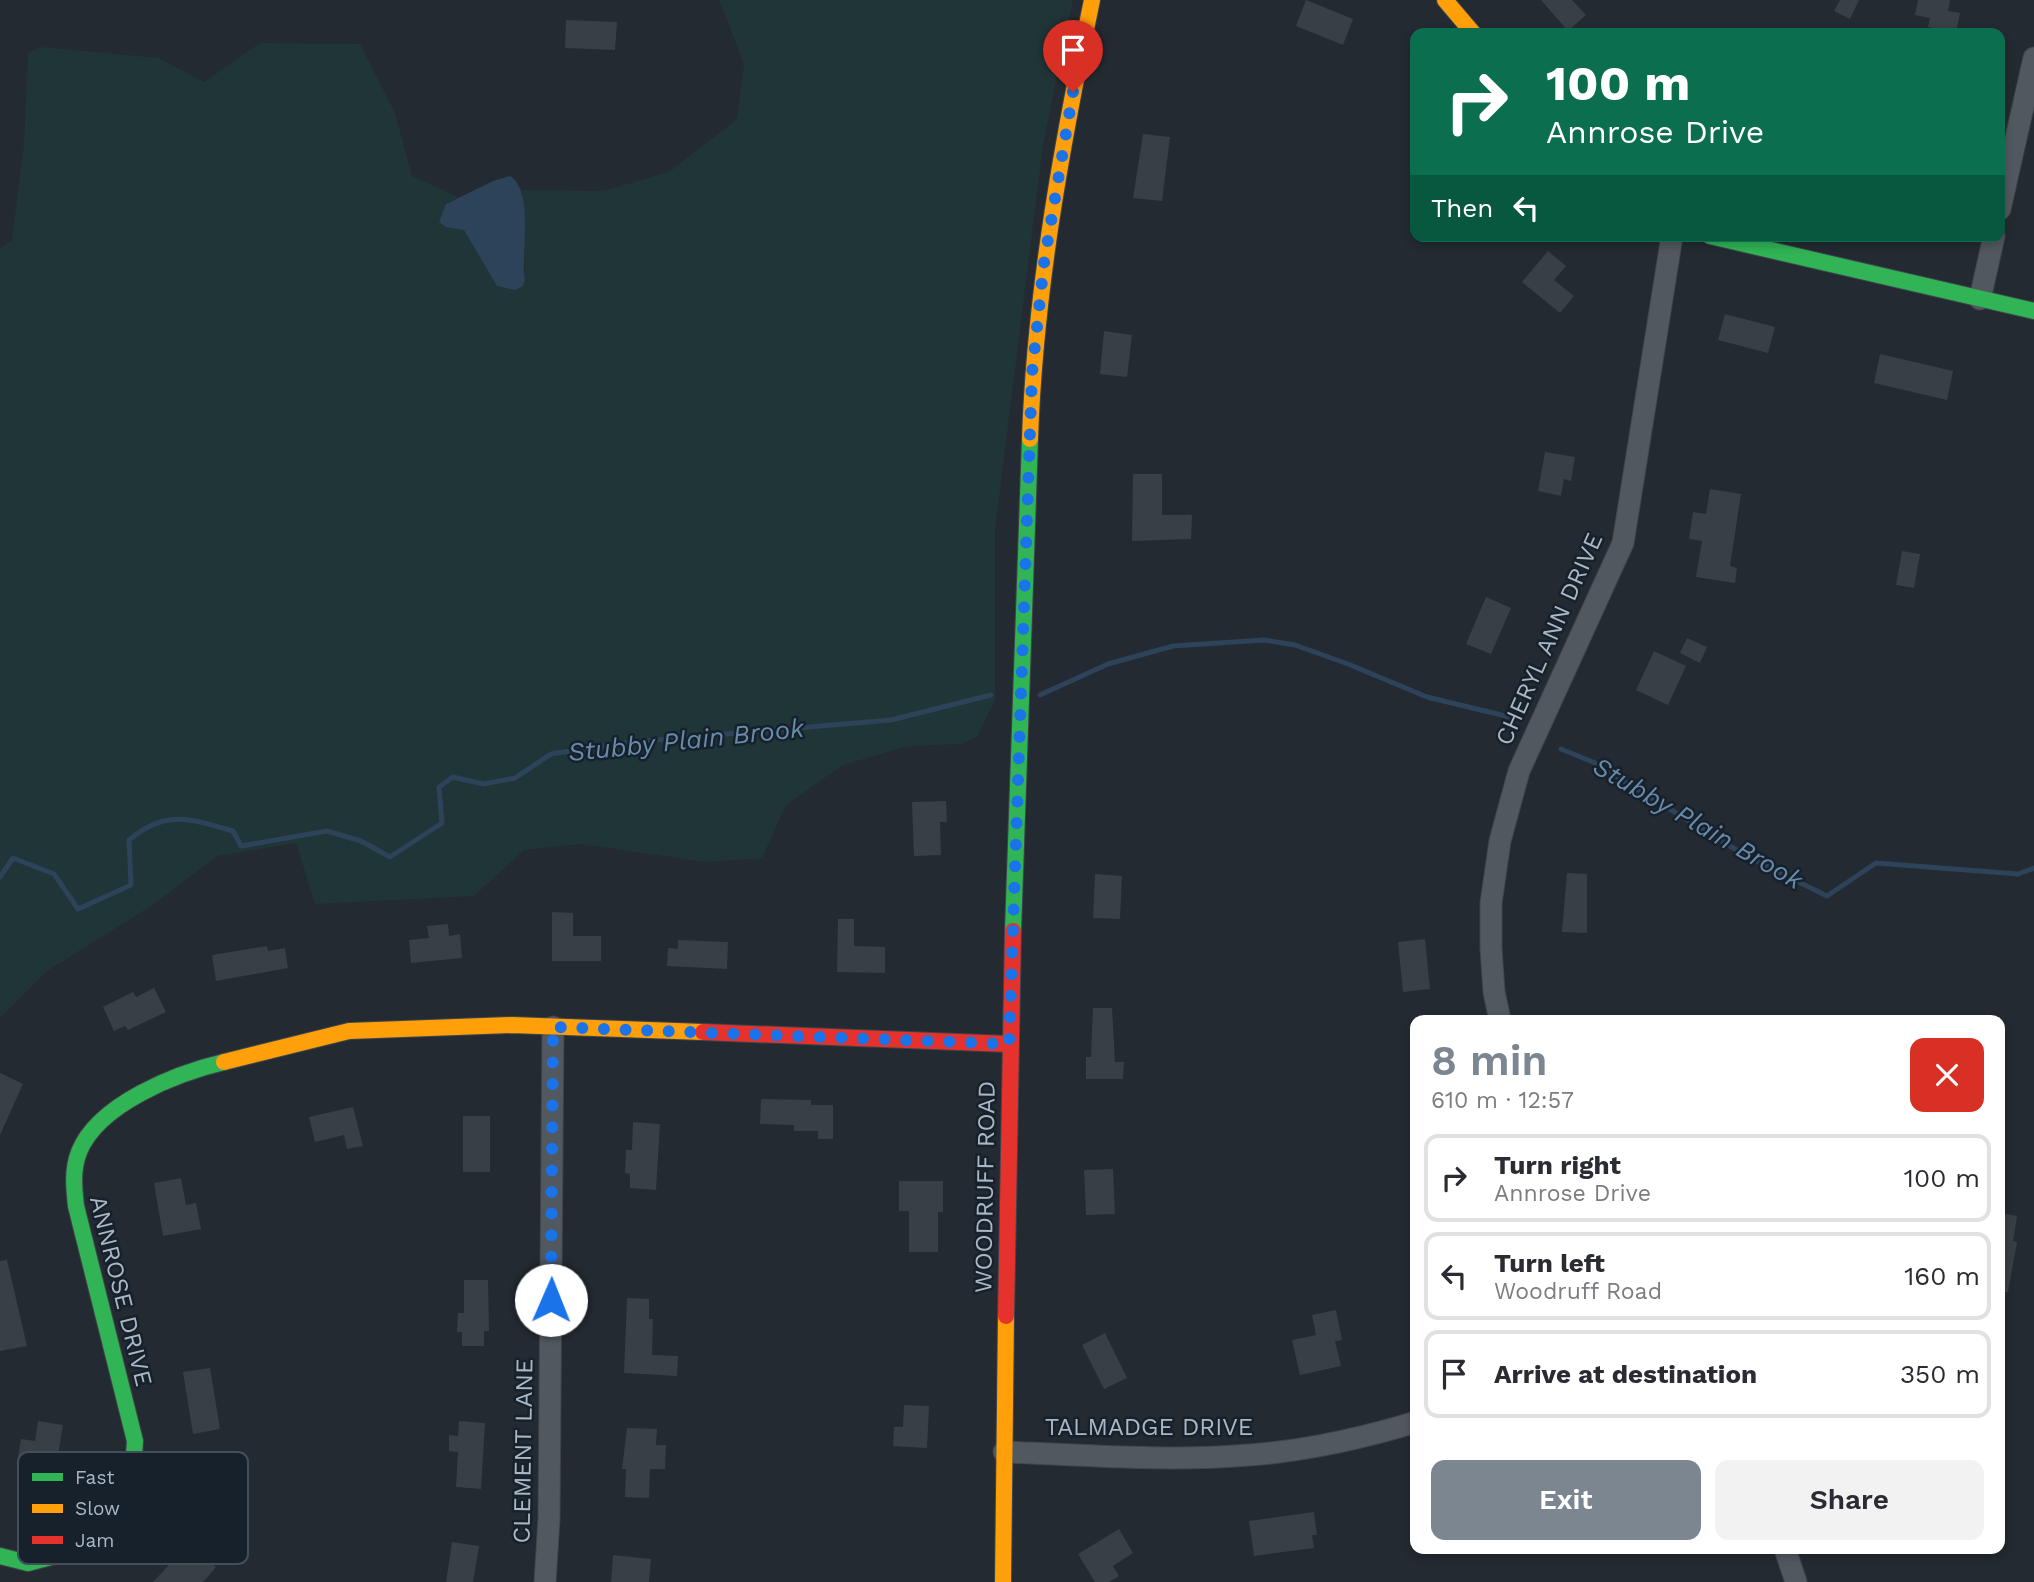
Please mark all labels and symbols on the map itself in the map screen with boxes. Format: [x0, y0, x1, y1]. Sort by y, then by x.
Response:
pin [1043, 20, 1103, 92]
street label: CHERYL ANN DRIVE [1490, 528, 1608, 750]
water label: Stubby Plain Brook [566, 713, 806, 767]
water label: Stubby Plain Brook [1588, 751, 1809, 896]
street label: WOODRUFF ROAD [969, 1081, 1001, 1293]
street label: ANNROSE DRIVE [84, 1193, 158, 1389]
position arrow [514, 1263, 588, 1337]
street label: CLEMENT LANE [507, 1358, 539, 1544]
street label: TALMADGE DRIVE [1045, 1413, 1253, 1441]
legend [18, 1452, 248, 1564]
text: Fast [75, 1466, 114, 1489]
text: Slow [75, 1497, 120, 1520]
text: Jam [75, 1529, 114, 1552]

